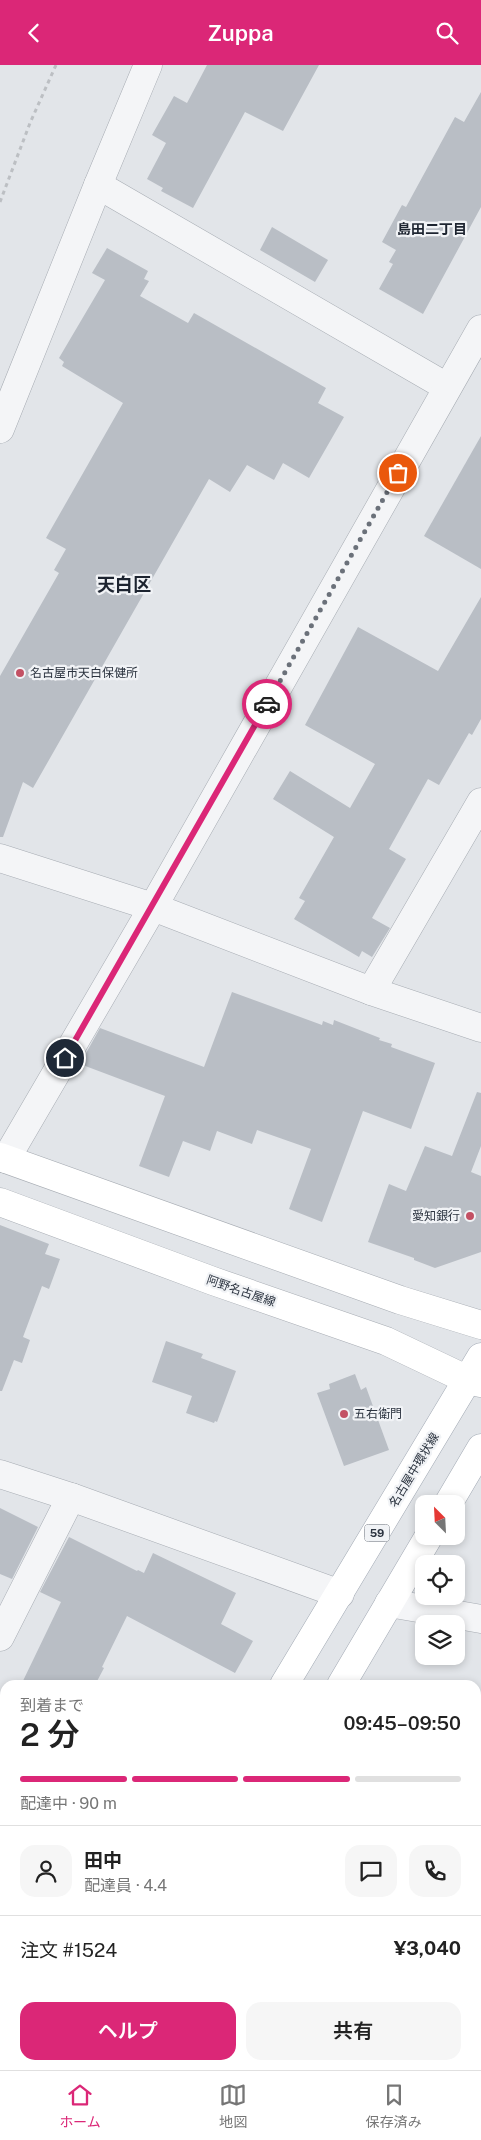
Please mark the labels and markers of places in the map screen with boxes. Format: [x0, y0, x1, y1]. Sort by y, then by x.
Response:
pin [377, 452, 419, 494]
place label: 名古屋市天白保健所 [30, 666, 138, 680]
marker: 名古屋市天白保健所 [14, 667, 26, 679]
pin [44, 1037, 86, 1079]
place label: 愛知銀行 [412, 1209, 460, 1223]
marker: 愛知銀行 [464, 1210, 476, 1222]
place label: 五右衛門 [354, 1407, 402, 1421]
marker: 五右衛門 [338, 1408, 350, 1420]

